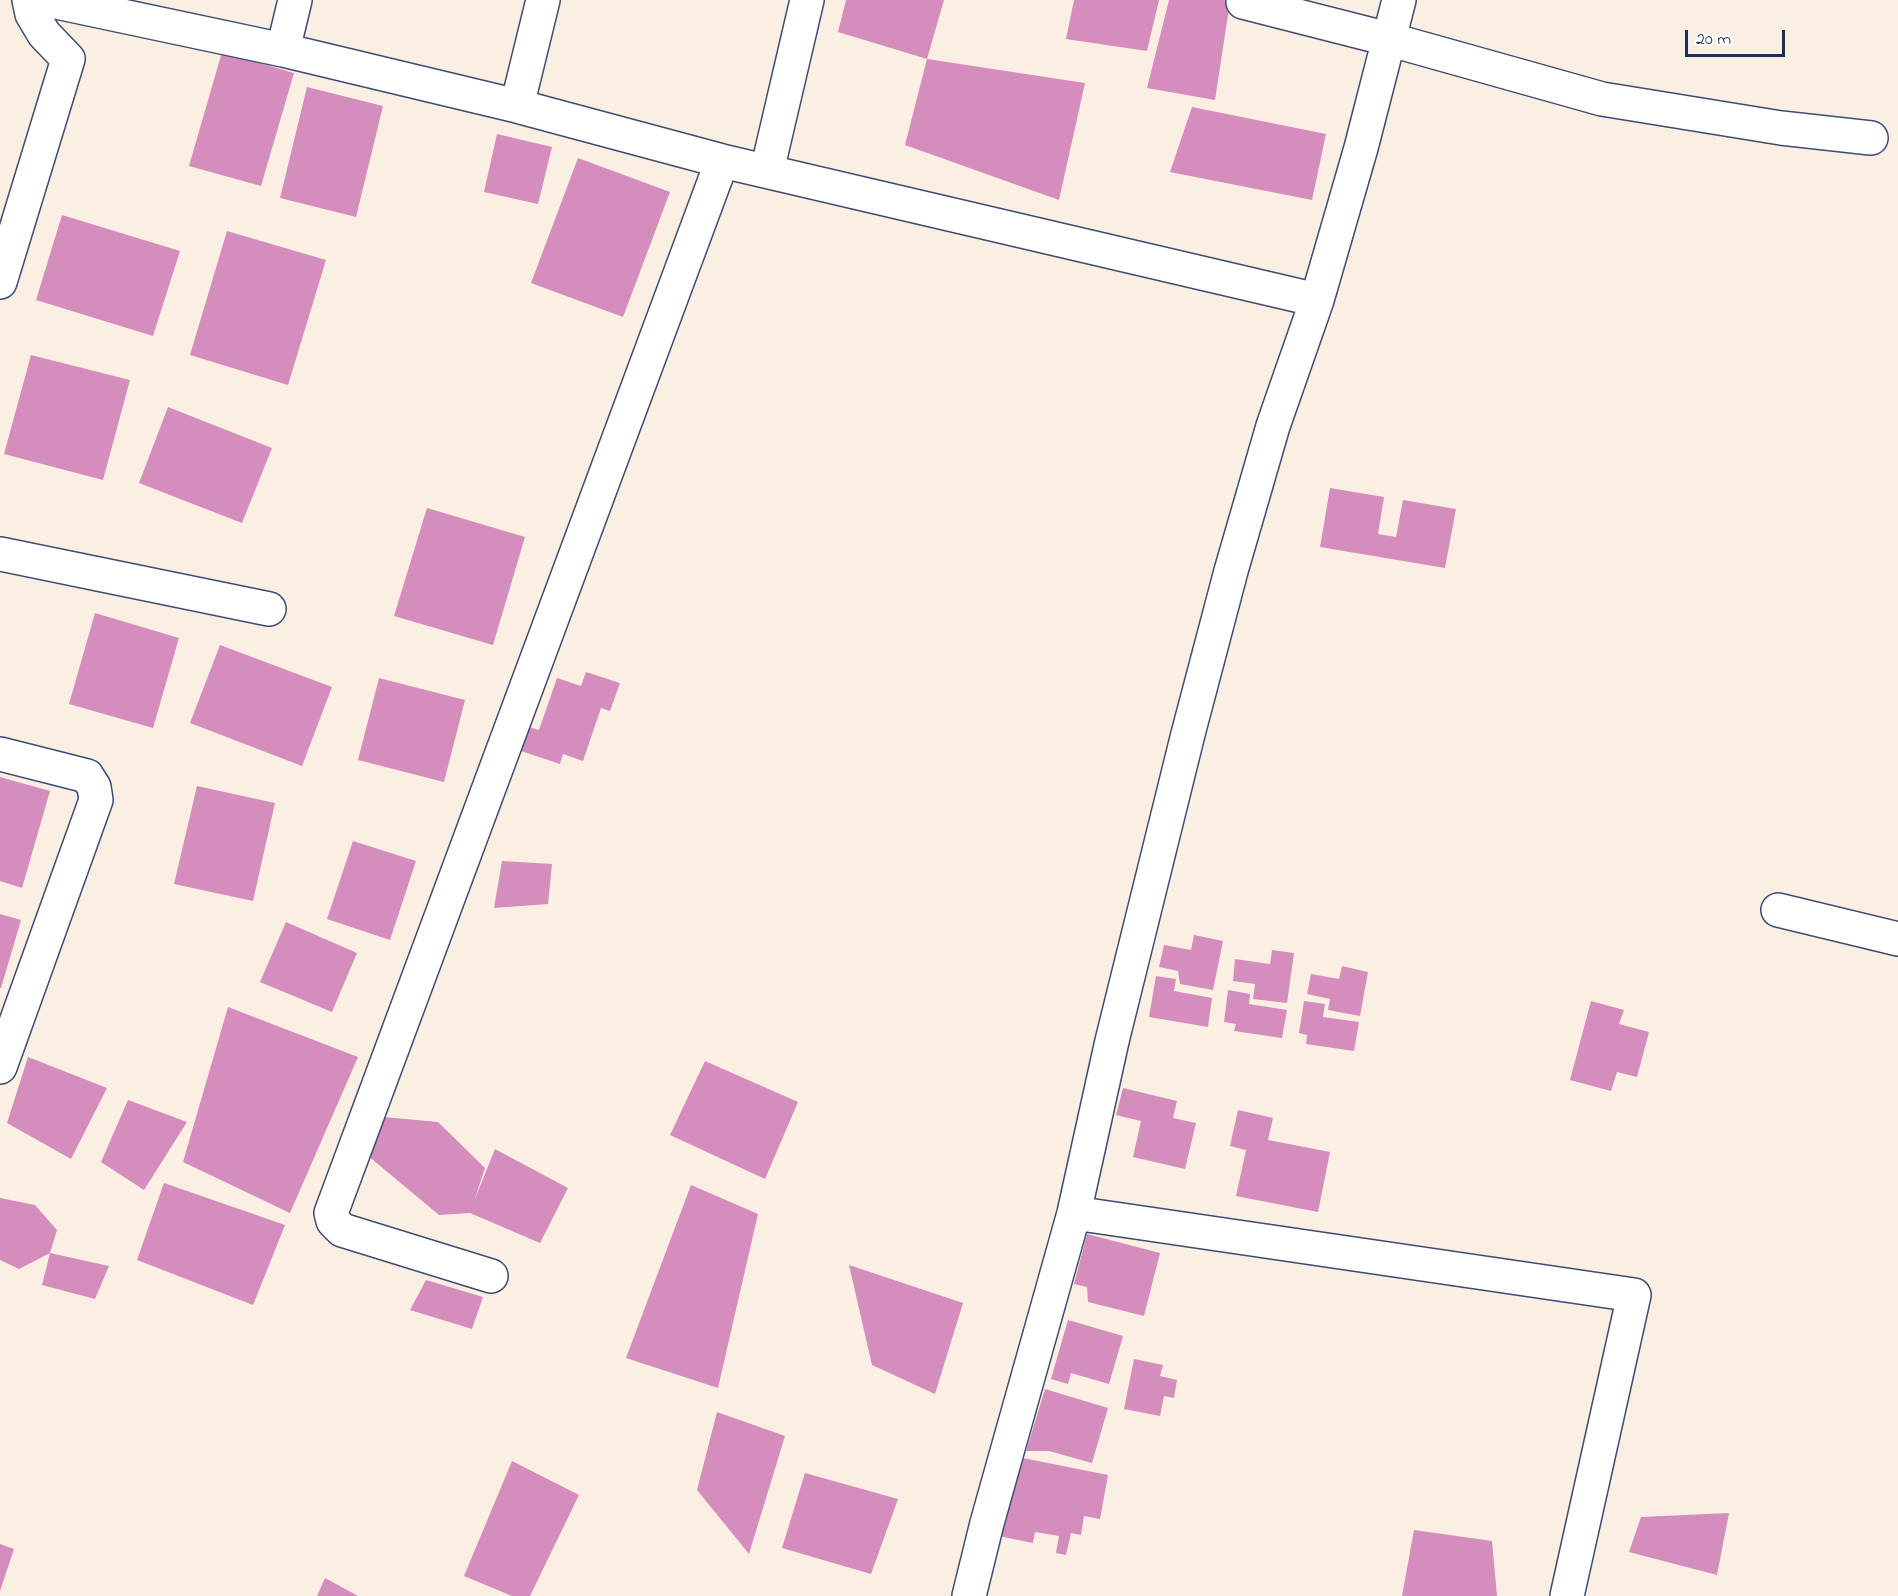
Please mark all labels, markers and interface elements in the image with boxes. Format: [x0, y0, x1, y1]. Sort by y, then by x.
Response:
scale bar [1688, 18, 1788, 56]
text: 20 m [1696, 27, 1731, 53]

